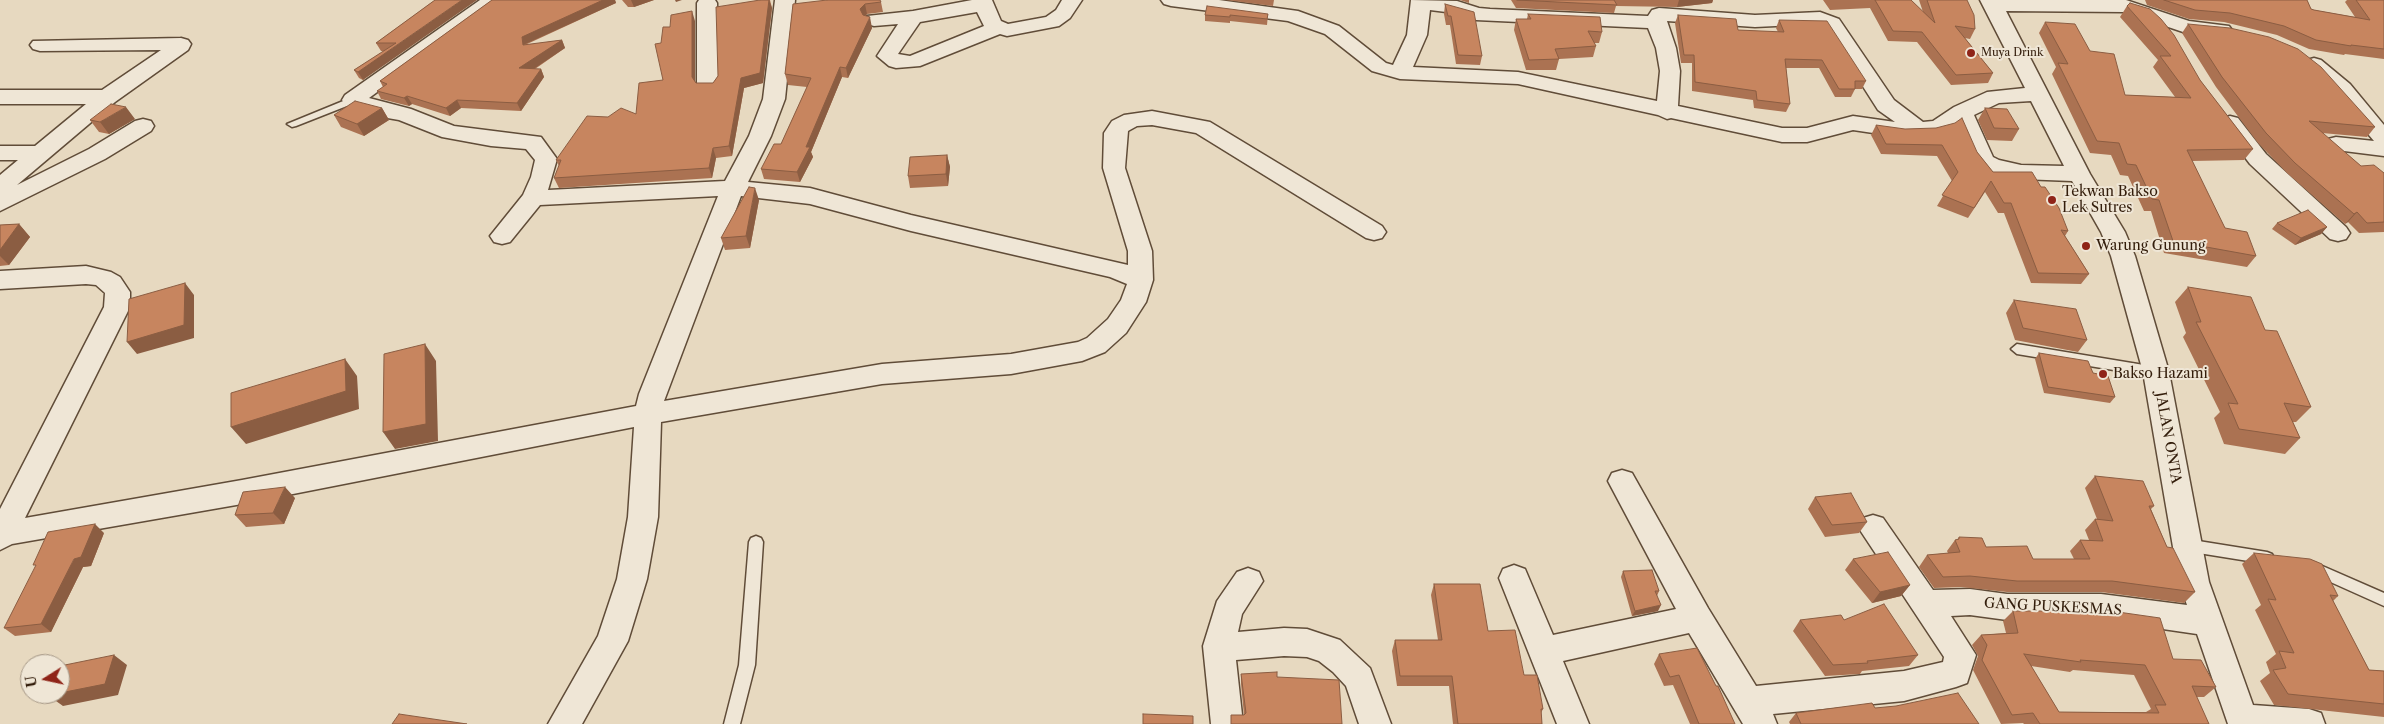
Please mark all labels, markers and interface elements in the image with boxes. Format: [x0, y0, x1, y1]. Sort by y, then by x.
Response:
place label: Muya Drink [1981, 46, 2043, 60]
marker: Muya Drink [1965, 47, 1977, 59]
place label: Tekwan Bakso Lek Sutres [2062, 184, 2158, 216]
marker: Tekwan Bakso Lek Sutres [2046, 194, 2058, 206]
place label: Warung Gunung [2096, 238, 2205, 254]
marker: Warung Gunung [2080, 240, 2092, 252]
place label: Bakso Hazami [2113, 366, 2208, 382]
marker: Bakso Hazami [2097, 368, 2109, 380]
street label: JALAN ONTA [2152, 391, 2184, 485]
street label: GANG PUSKESMAS [1984, 595, 2122, 619]
north arrow [20, 654, 70, 704]
text: U [21, 674, 41, 689]

